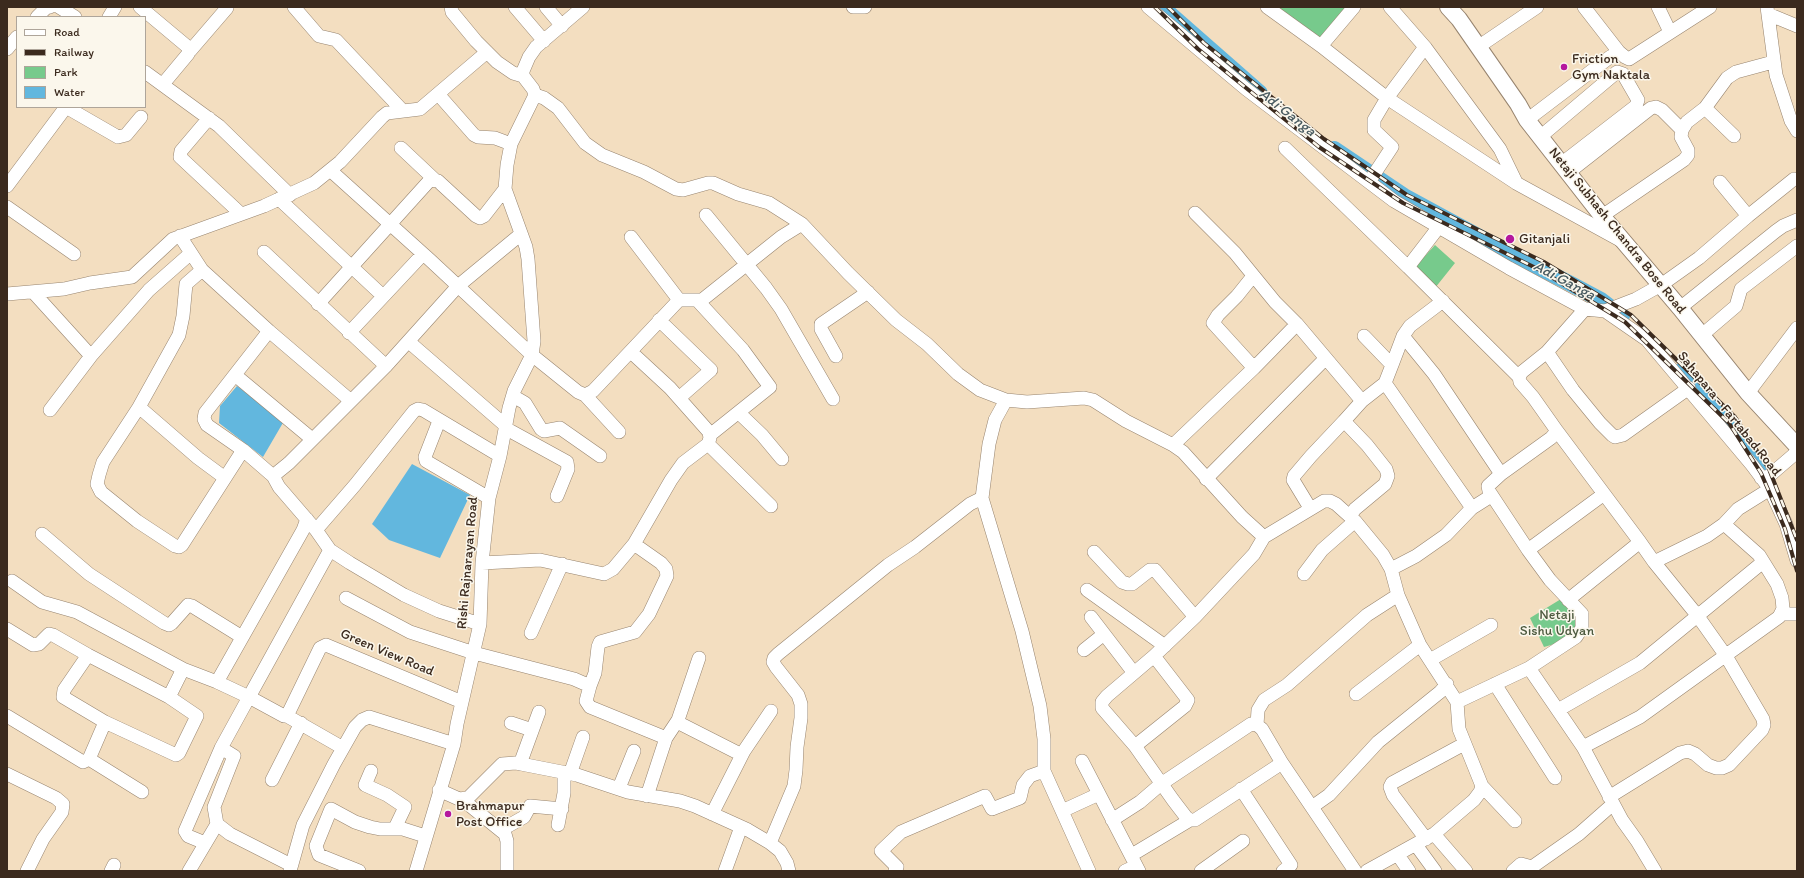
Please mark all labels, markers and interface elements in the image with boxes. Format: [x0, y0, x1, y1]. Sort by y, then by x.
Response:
legend [16, 16, 146, 108]
text: Road [54, 25, 80, 39]
text: Railway [54, 45, 94, 59]
place label: Friction Gym Naktala [1572, 51, 1650, 84]
marker: Friction Gym Naktala [1559, 62, 1569, 72]
text: Park [54, 65, 78, 79]
text: Water [54, 85, 85, 99]
water label: Adi Ganga [1255, 85, 1319, 141]
street label: Netaji Subhash Chandra Bose Road [1545, 144, 1689, 318]
place label: Gitanjali [1519, 231, 1570, 247]
marker: Gitanjali [1504, 233, 1516, 245]
water label: Adi Ganga [1530, 257, 1598, 305]
street label: Sahapara - Fartabad Road [1673, 348, 1785, 480]
street label: Rishi Rajnarayan Road [454, 496, 482, 630]
park label: Netaji Sishu Udyan [1520, 607, 1594, 640]
street label: Green View Road [337, 626, 437, 680]
place label: Brahmapur Post Office [456, 798, 524, 830]
marker: Brahmapur Post Office [443, 809, 453, 819]

